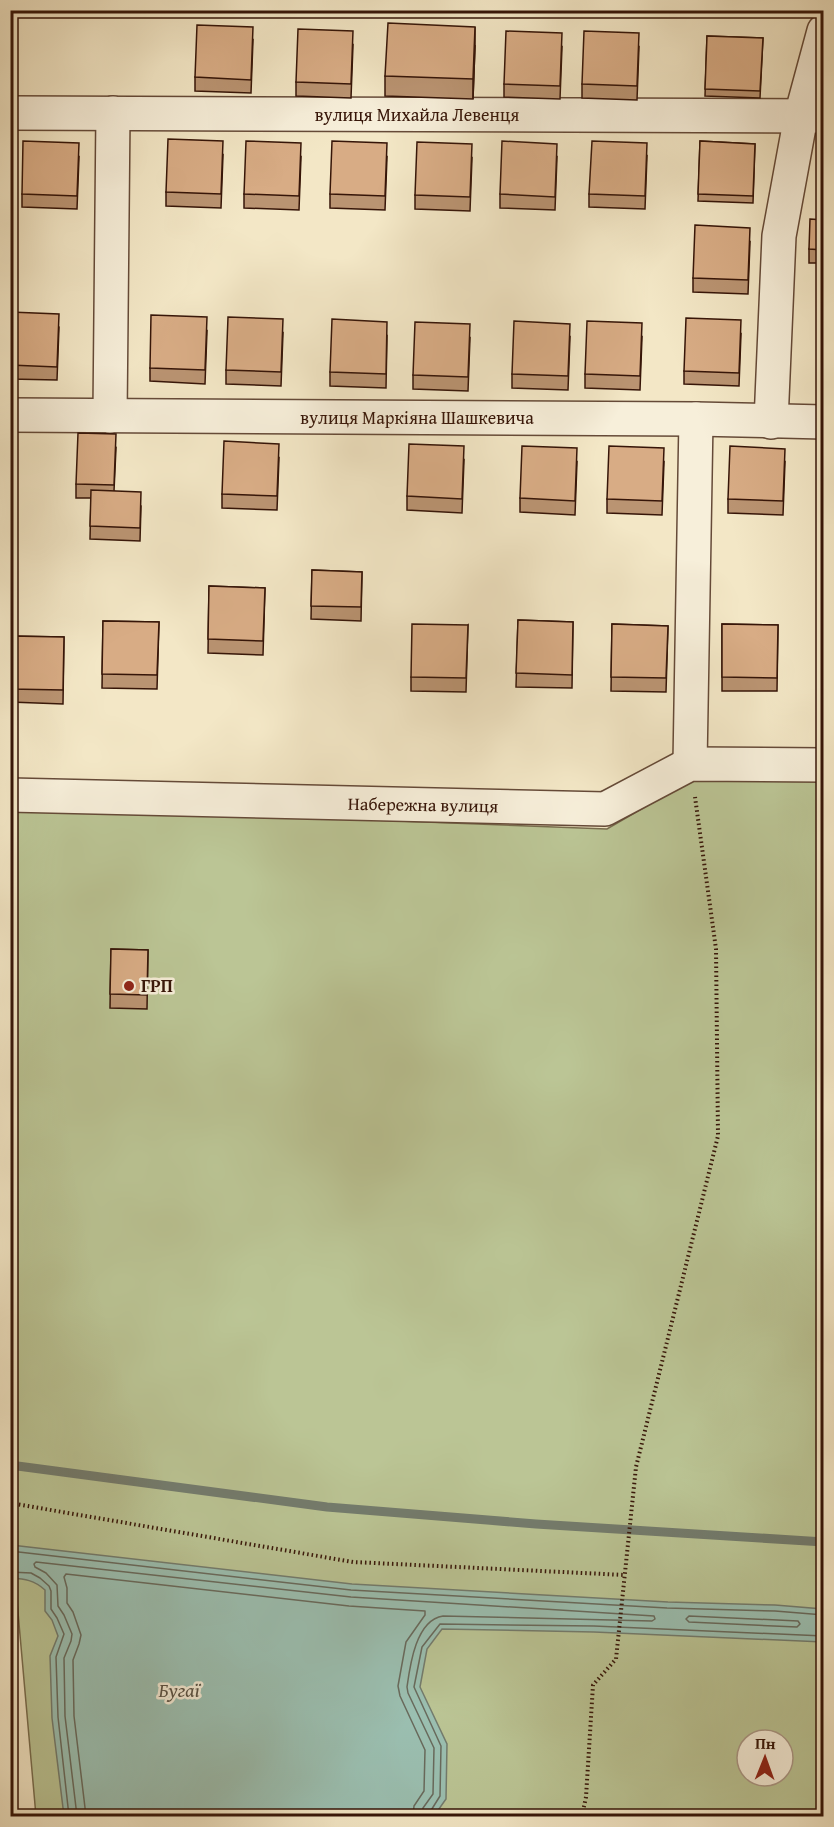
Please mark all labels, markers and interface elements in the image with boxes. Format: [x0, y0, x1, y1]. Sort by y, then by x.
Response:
street label: вулиця Михайла Левенця [315, 101, 519, 128]
street label: вулиця Маркіяна Шашкевича [300, 404, 534, 431]
street label: Набережна вулиця [348, 790, 498, 819]
place label: ГРП [141, 972, 173, 999]
marker: ГРП [122, 979, 136, 993]
water label: Бугаї [158, 1675, 201, 1704]
north arrow [735, 1728, 795, 1788]
text: Пн [755, 1731, 776, 1755]

